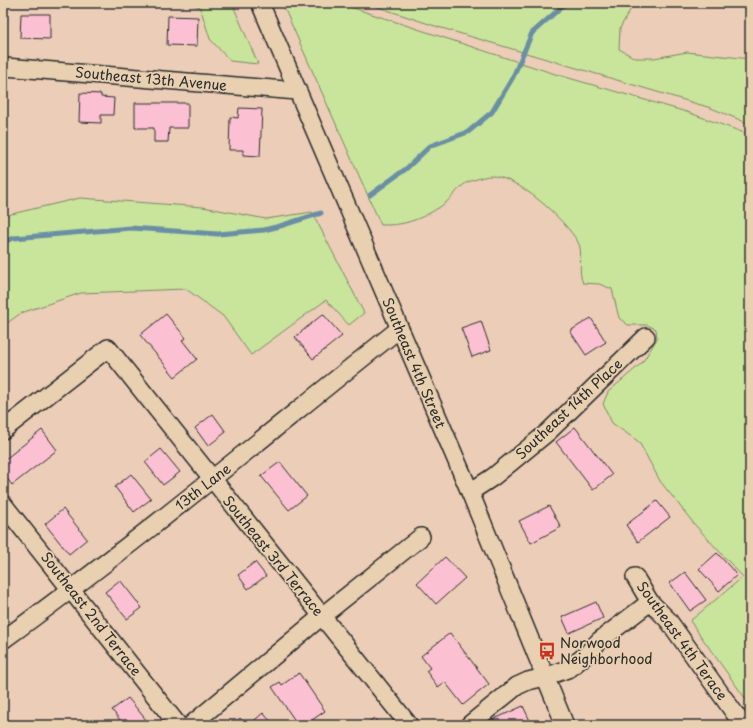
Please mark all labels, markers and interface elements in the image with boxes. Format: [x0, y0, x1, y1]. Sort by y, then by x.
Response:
street label: Southeast 13th Avenue [74, 61, 228, 96]
street label: Southeast 4th Street [377, 294, 452, 432]
street label: Southeast 14th Place [511, 353, 627, 464]
street label: 13th Lane [170, 458, 235, 515]
street label: Southeast 3rd Terrace [218, 491, 329, 620]
street label: Southeast 2nd Terrace [36, 547, 147, 680]
street label: Southeast 4th Terace [632, 577, 733, 705]
place label: Norwood Neighborhood [560, 632, 653, 669]
bus stop icon: Norwood Neighborhood [537, 641, 557, 661]

